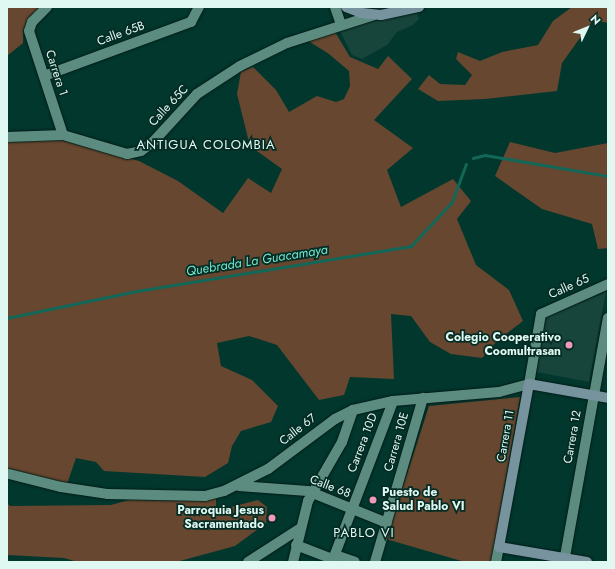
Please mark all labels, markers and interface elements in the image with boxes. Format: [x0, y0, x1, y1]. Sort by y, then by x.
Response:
north arrow [567, 8, 607, 48]
text: N [587, 11, 605, 28]
street label: Calle 65B [95, 19, 147, 49]
street label: Carrera 1 [42, 48, 70, 98]
street label: Calle 65C [146, 82, 192, 130]
district label: ANTIGUA COLOMBIA [136, 137, 276, 153]
water label: Quebrada La Guacamaya [185, 242, 329, 280]
street label: Calle 65 [546, 272, 592, 302]
place label: Colegio Cooperativo Coomultrasan [445, 331, 561, 359]
marker: Colegio Cooperativo Coomultrasan [564, 340, 574, 350]
street label: Carrera 11 [494, 409, 518, 463]
street label: Carrera 12 [561, 409, 585, 465]
street label: Calle 67 [277, 411, 319, 449]
street label: Carrera 10D [345, 411, 381, 475]
street label: Carrera 10E [382, 411, 412, 473]
street label: Calle 68 [307, 473, 353, 501]
place label: Puesto de Salud Pablo VI [382, 486, 465, 514]
marker: Puesto de Salud Pablo VI [367, 494, 379, 506]
place label: Parroquia Jesus Sacramentado [177, 504, 264, 532]
marker: Parroquia Jesus Sacramentado [267, 513, 277, 523]
district label: PABLO VI [333, 525, 395, 541]

